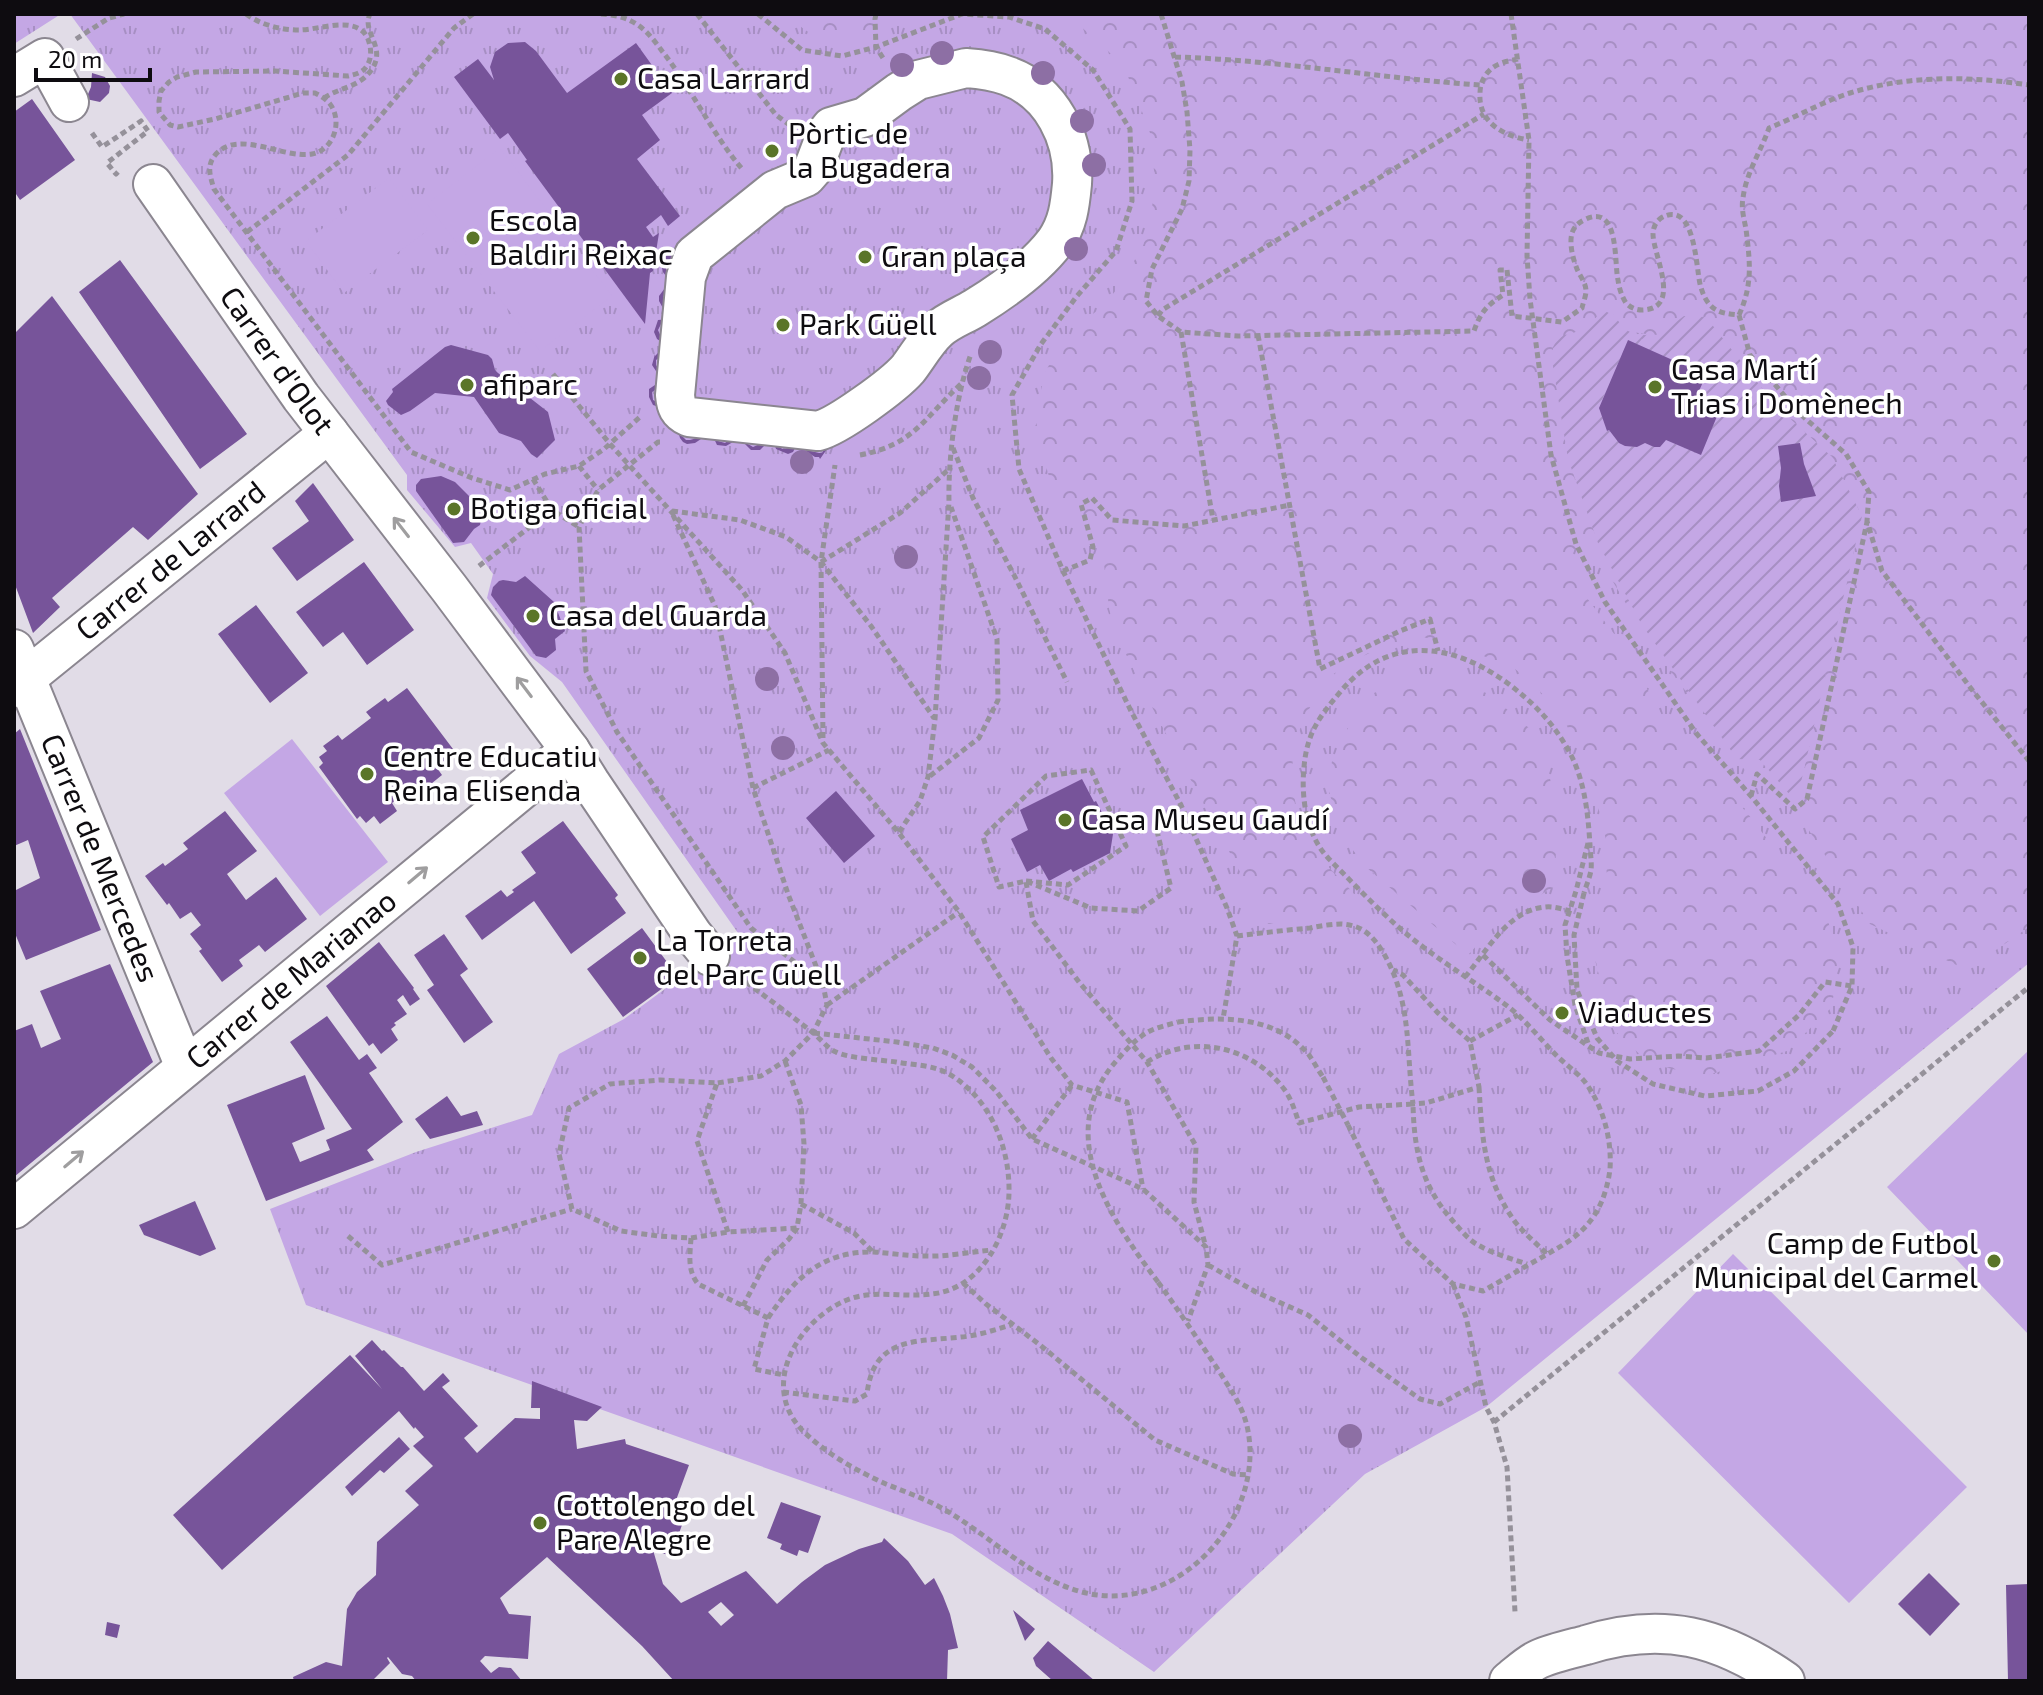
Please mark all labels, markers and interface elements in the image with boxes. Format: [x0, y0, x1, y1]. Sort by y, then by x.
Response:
scale bar [36, 32, 150, 82]
text: 20 m [48, 44, 102, 73]
place label: Casa Larrard [637, 59, 810, 95]
marker: Casa Larrard [612, 70, 630, 88]
place label: Pòrtic de la Bugadera [788, 114, 951, 184]
marker: Pòrtic de la Bugadera [763, 142, 781, 160]
place label: Escola Baldiri Reixac [489, 201, 673, 271]
marker: Escola Baldiri Reixac [464, 229, 482, 247]
place label: Gran plaça [881, 237, 1026, 274]
marker: Gran plaça [856, 248, 874, 266]
street label: Carrer d'Olot [214, 279, 343, 441]
place label: Park Güell [799, 305, 937, 341]
marker: Park Güell [774, 316, 792, 334]
place label: Casa Martí Trias i Domènech [1671, 350, 1903, 420]
place label: afiparc [483, 365, 578, 401]
marker: afiparc [458, 376, 476, 394]
marker: Casa Martí Trias i Domènech [1646, 378, 1664, 396]
street label: Carrer de Larrard [68, 472, 272, 647]
place label: Botiga oficial [470, 489, 647, 525]
marker: Botiga oficial [445, 500, 463, 518]
one-way arrow [392, 517, 410, 538]
place label: Casa del Guarda [549, 596, 767, 632]
marker: Casa del Guarda [524, 607, 542, 625]
one-way arrow [515, 677, 532, 699]
street label: Carrer de Mercedes [35, 728, 168, 987]
place label: Centre Educatiu Reina Elisenda [383, 737, 598, 807]
marker: Centre Educatiu Reina Elisenda [358, 765, 376, 783]
place label: Casa Museu Gaudí [1081, 800, 1330, 836]
marker: Casa Museu Gaudí [1056, 811, 1074, 829]
one-way arrow [407, 866, 428, 884]
street label: Carrer de Marianao [178, 881, 403, 1075]
place label: La Torreta del Parc Güell [656, 921, 841, 991]
marker: La Torreta del Parc Güell [631, 949, 649, 967]
place label: Viaductes [1578, 993, 1712, 1029]
marker: Viaductes [1553, 1004, 1571, 1022]
one-way arrow [63, 1150, 84, 1168]
place label: Camp de Futbol Municipal del Carmel [1694, 1224, 1978, 1294]
marker: Camp de Futbol Municipal del Carmel [1985, 1252, 2003, 1270]
place label: Cottolengo del Pare Alegre [556, 1486, 755, 1556]
marker: Cottolengo del Pare Alegre [531, 1514, 549, 1532]

